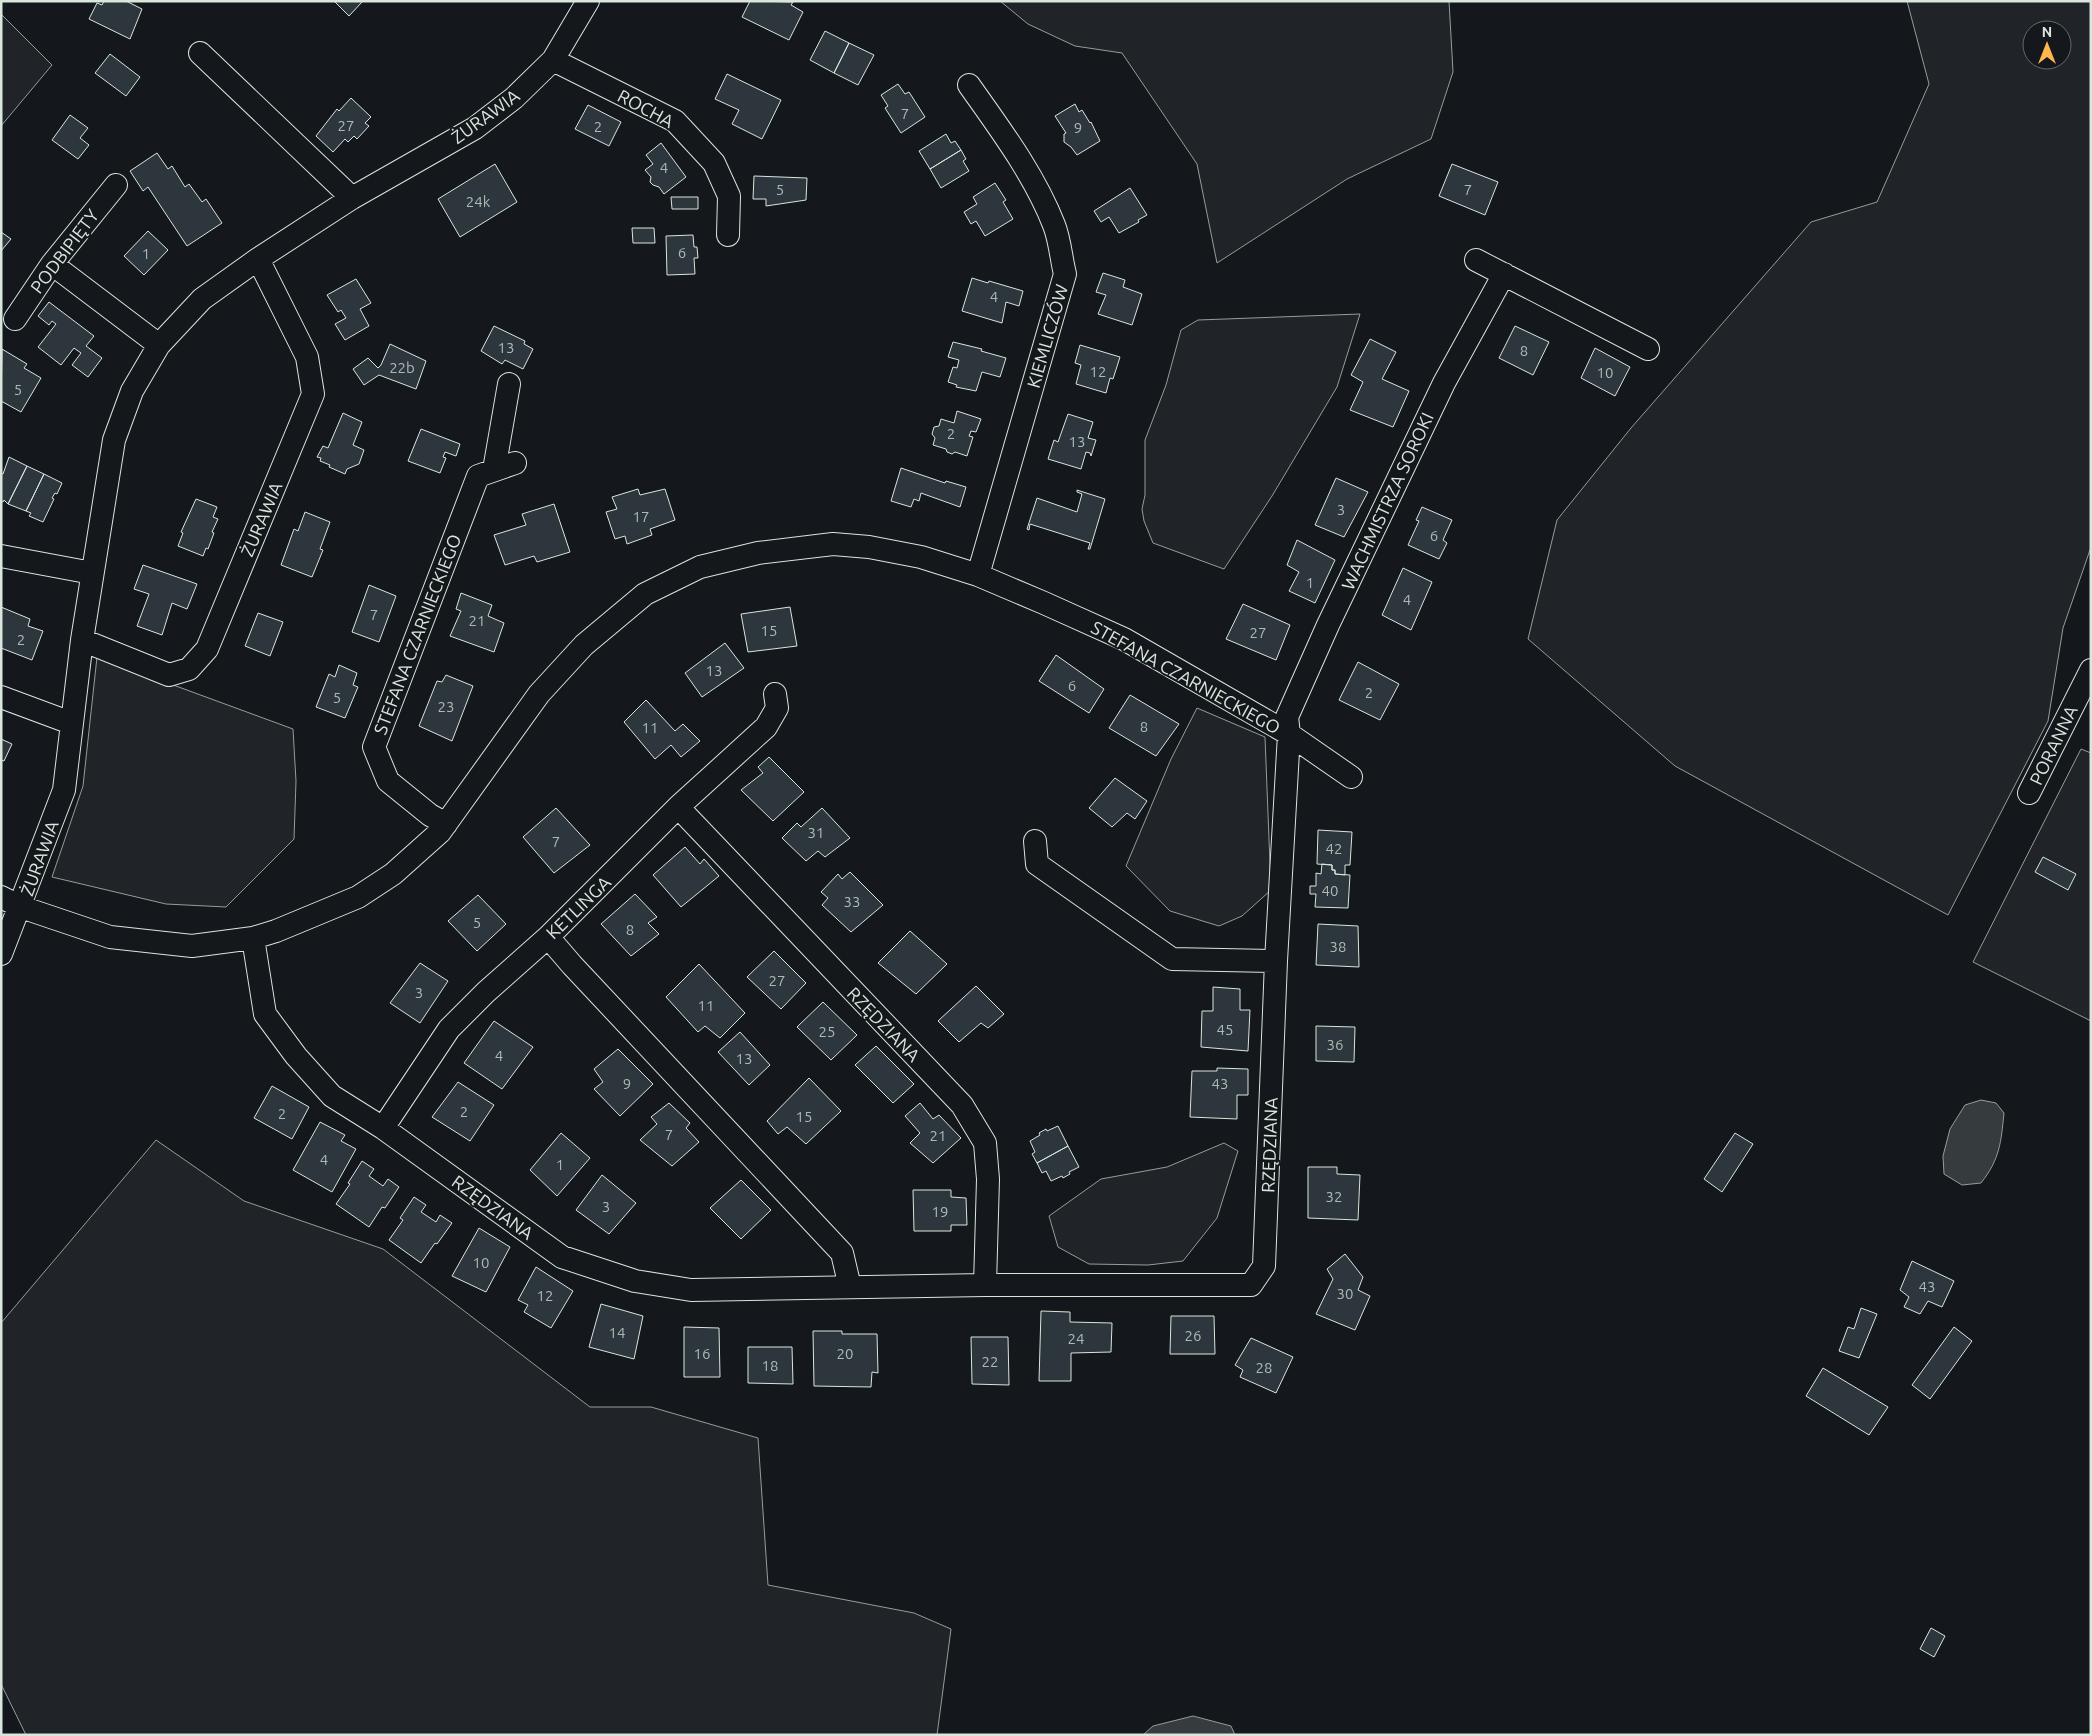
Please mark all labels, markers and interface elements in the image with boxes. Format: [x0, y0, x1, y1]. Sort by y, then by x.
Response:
north arrow [2022, 20, 2072, 70]
text: N [2042, 24, 2052, 40]
street label: ŻURAWIA [447, 85, 523, 147]
street label: ROCHA [615, 85, 678, 131]
house number: 7 [901, 105, 909, 122]
house number: 27 [338, 117, 354, 134]
house number: 2 [594, 118, 602, 135]
house number: 9 [1074, 119, 1082, 136]
house number: 4 [660, 159, 668, 176]
house number: 5 [776, 181, 784, 198]
house number: 7 [1464, 181, 1472, 198]
house number: 24k [466, 193, 491, 210]
street label: PODBIPIĘTY [26, 205, 102, 297]
house number: 6 [678, 244, 686, 261]
house number: 1 [142, 245, 150, 262]
street label: KIEMLICZÓW [1022, 281, 1071, 390]
house number: 4 [990, 288, 998, 305]
house number: 13 [498, 339, 514, 356]
house number: 8 [1520, 342, 1528, 359]
house number: 22b [389, 359, 415, 376]
house number: 12 [1090, 363, 1106, 380]
house number: 10 [1597, 364, 1613, 381]
house number: 5 [14, 381, 22, 398]
street label: WACHMISTRZA SOROKI [1337, 409, 1437, 593]
house number: 2 [947, 425, 955, 442]
house number: 13 [1069, 433, 1085, 450]
street label: ŻURAWIA [236, 479, 286, 559]
house number: 3 [1337, 501, 1345, 518]
house number: 17 [633, 508, 649, 525]
house number: 6 [1430, 527, 1438, 544]
street label: STEFANA CZARNIECKIEGO [369, 531, 465, 737]
house number: 1 [1306, 574, 1314, 591]
house number: 4 [1403, 591, 1411, 608]
house number: 7 [370, 606, 378, 623]
house number: 21 [469, 612, 485, 629]
street label: STEFANA CZARNIECKIEGO [1088, 617, 1284, 737]
house number: 15 [761, 622, 777, 639]
house number: 27 [1250, 624, 1266, 641]
house number: 2 [17, 631, 25, 648]
house number: 13 [706, 662, 722, 679]
house number: 6 [1068, 677, 1076, 694]
house number: 2 [1365, 684, 1373, 701]
house number: 5 [333, 689, 341, 706]
house number: 23 [438, 698, 454, 715]
street label: PORANNA [2025, 702, 2081, 788]
house number: 8 [1140, 718, 1148, 735]
house number: 11 [642, 719, 658, 736]
street label: ŻURAWIA [16, 817, 62, 898]
house number: 31 [808, 824, 824, 841]
house number: 7 [552, 833, 560, 850]
house number: 42 [1326, 840, 1342, 857]
street label: KETLINGA [542, 871, 614, 942]
house number: 40 [1322, 882, 1338, 899]
house number: 33 [844, 893, 860, 910]
house number: 5 [473, 914, 481, 931]
house number: 8 [626, 921, 634, 938]
house number: 38 [1330, 938, 1346, 955]
house number: 27 [769, 972, 785, 989]
street label: RZĘDZIANA [844, 983, 925, 1066]
house number: 3 [415, 984, 423, 1001]
house number: 11 [698, 997, 714, 1014]
house number: 45 [1217, 1021, 1233, 1038]
house number: 25 [819, 1023, 835, 1040]
house number: 36 [1327, 1036, 1343, 1053]
house number: 4 [495, 1047, 503, 1064]
house number: 13 [736, 1050, 752, 1067]
house number: 9 [623, 1075, 631, 1092]
house number: 43 [1212, 1075, 1228, 1092]
street label: RZĘDZIANA [1257, 1097, 1281, 1193]
house number: 2 [460, 1103, 468, 1120]
house number: 2 [278, 1105, 286, 1122]
house number: 15 [796, 1108, 812, 1125]
house number: 7 [665, 1126, 673, 1143]
house number: 21 [930, 1127, 946, 1144]
house number: 4 [320, 1151, 328, 1168]
house number: 1 [556, 1156, 564, 1173]
street label: RZĘDZIANA [448, 1171, 538, 1243]
house number: 32 [1326, 1188, 1342, 1205]
house number: 3 [602, 1198, 610, 1215]
house number: 19 [932, 1203, 948, 1220]
house number: 10 [473, 1254, 489, 1271]
house number: 43 [1919, 1278, 1935, 1295]
house number: 30 [1337, 1285, 1353, 1302]
house number: 12 [537, 1287, 553, 1304]
house number: 14 [609, 1324, 625, 1341]
house number: 26 [1185, 1327, 1201, 1344]
house number: 24 [1068, 1330, 1084, 1347]
house number: 16 [694, 1345, 710, 1362]
house number: 20 [837, 1345, 853, 1362]
house number: 22 [982, 1353, 998, 1370]
house number: 18 [762, 1357, 778, 1374]
house number: 28 [1256, 1359, 1272, 1376]

